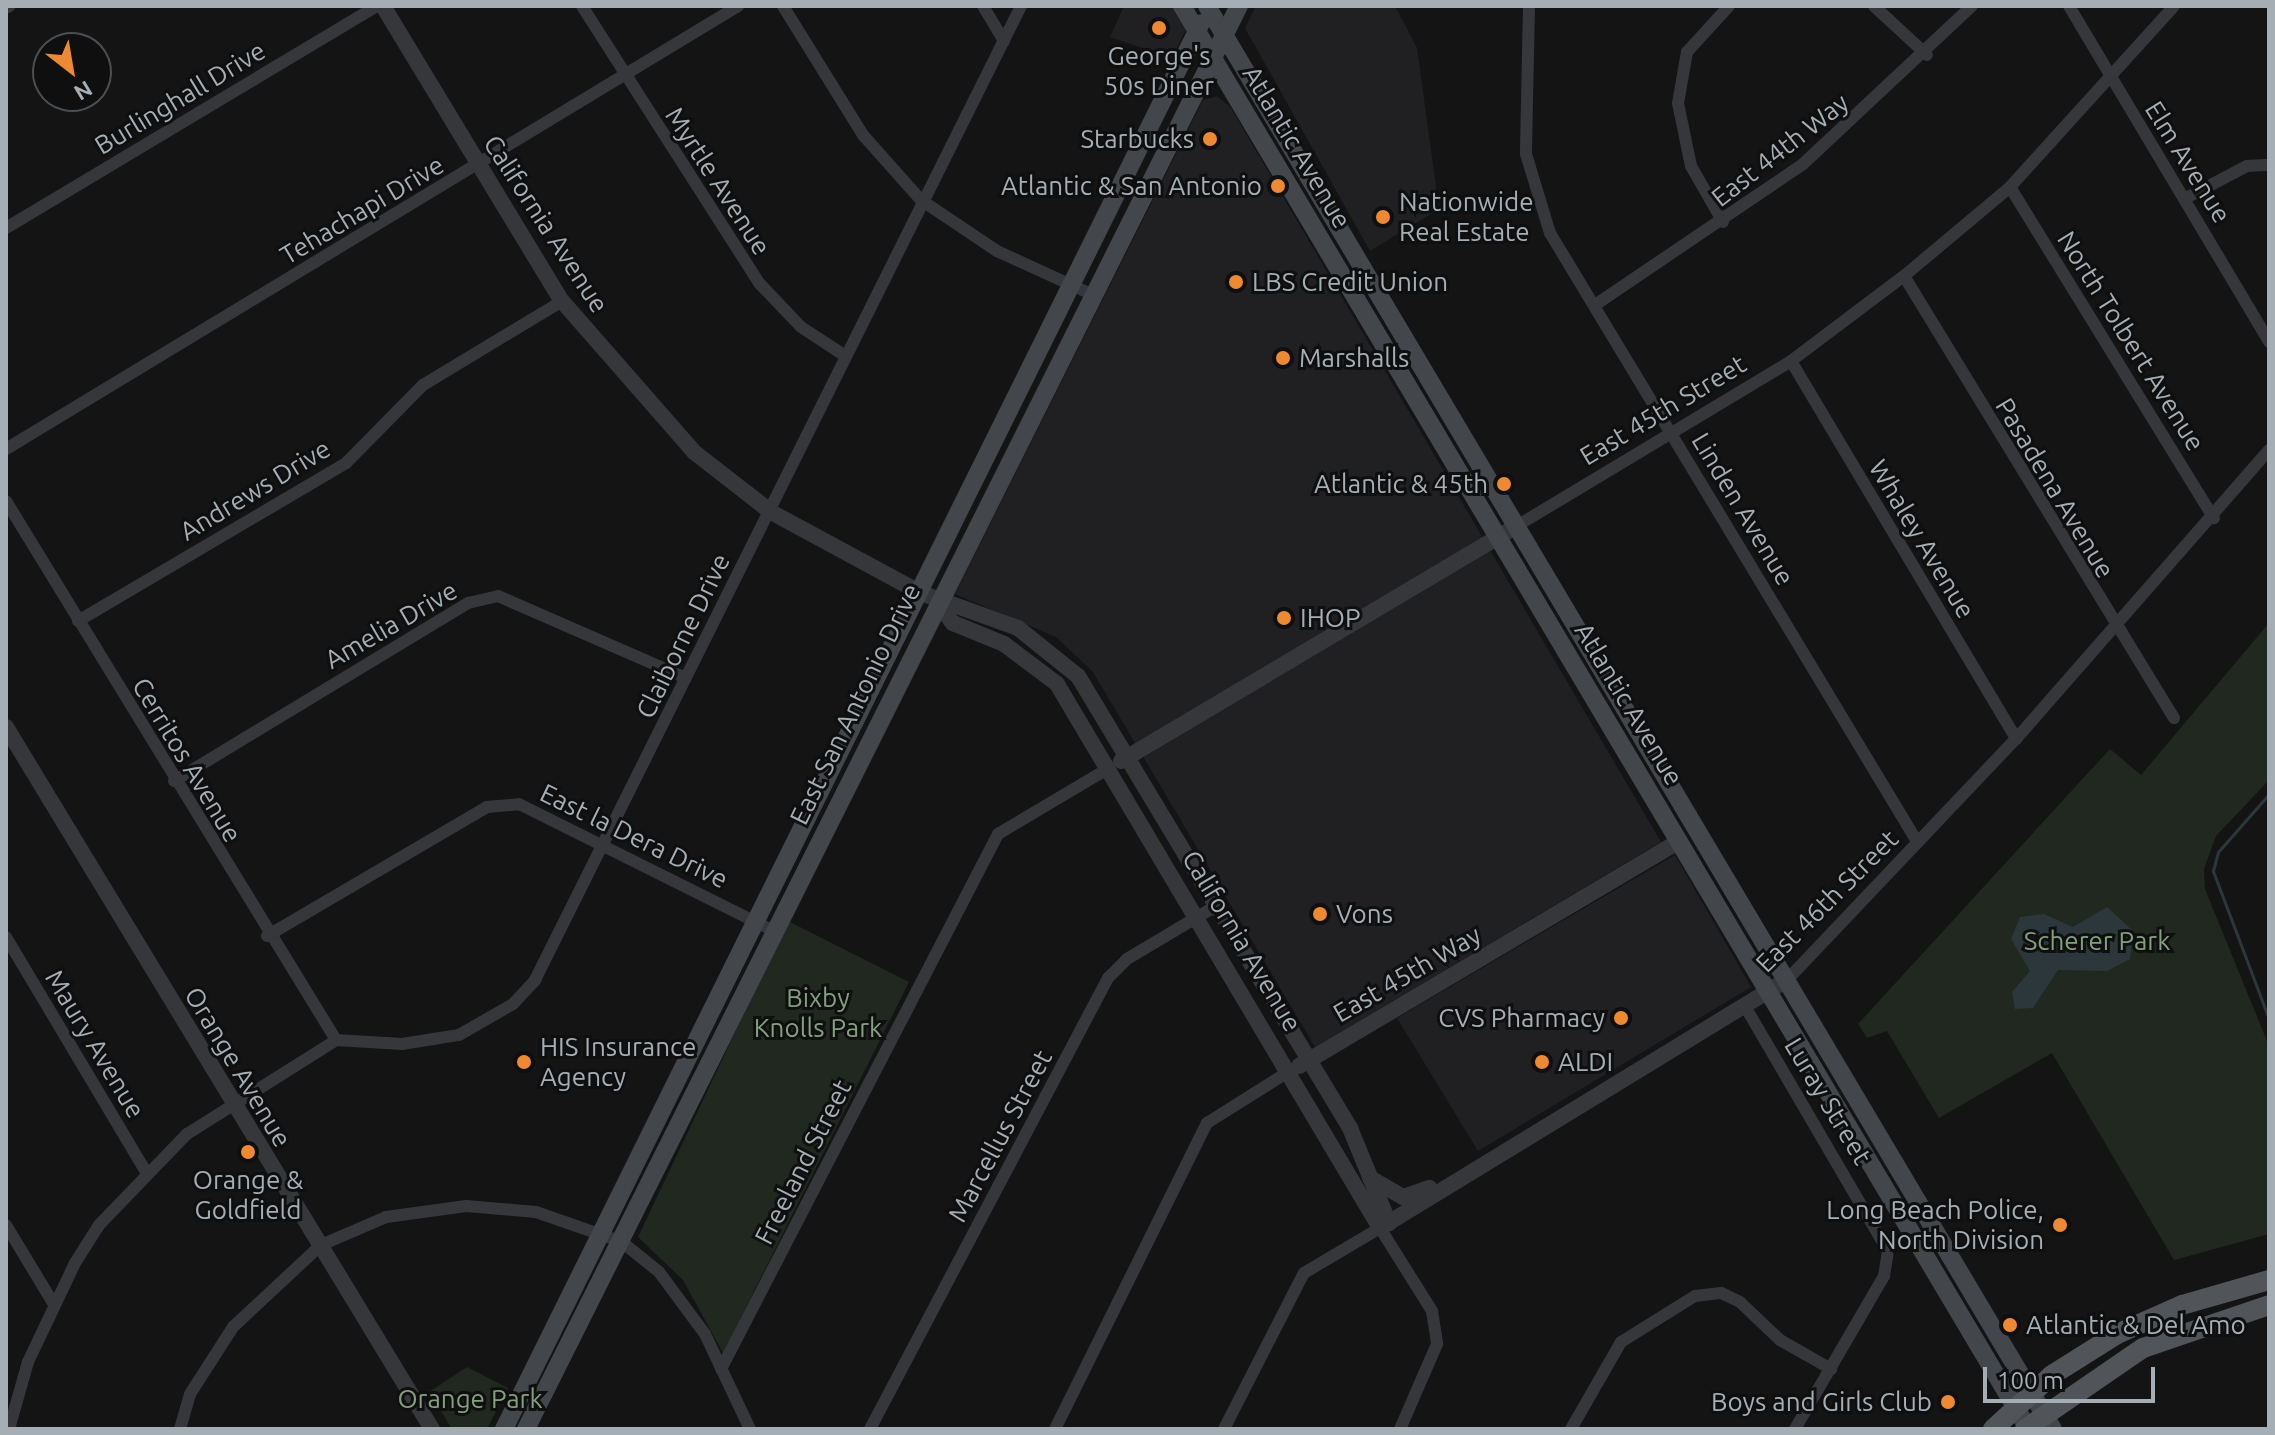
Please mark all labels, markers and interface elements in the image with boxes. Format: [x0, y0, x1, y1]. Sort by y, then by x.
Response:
marker: George's 50s Diner [1150, 19, 1168, 37]
north arrow [32, 32, 112, 112]
street label: Burlinghall Drive [89, 35, 271, 161]
place label: George's 50s Diner [1104, 40, 1214, 102]
street label: Atlantic Avenue [1236, 60, 1358, 234]
text: N [70, 76, 97, 106]
street label: East 44th Way [1705, 87, 1855, 213]
street label: Elm Avenue [2138, 95, 2238, 229]
street label: Myrtle Avenue [659, 101, 777, 261]
place label: Starbucks [1080, 123, 1194, 155]
street label: California Avenue [477, 129, 615, 319]
marker: Starbucks [1201, 130, 1219, 148]
street label: Tehachapi Drive [275, 149, 449, 271]
place label: Atlantic & San Antonio [1001, 170, 1262, 202]
marker: Atlantic & San Antonio [1269, 177, 1287, 195]
place label: Nationwide Real Estate [1399, 186, 1534, 248]
marker: Nationwide Real Estate [1374, 208, 1392, 226]
street label: North Tolbert Avenue [2051, 225, 2211, 457]
place label: LBS Credit Union [1252, 266, 1448, 298]
marker: LBS Credit Union [1227, 273, 1245, 291]
place label: Marshalls [1299, 342, 1409, 374]
street label: East 45th Street [1574, 348, 1752, 472]
marker: Marshalls [1274, 349, 1292, 367]
street label: Pasadena Avenue [1989, 392, 2121, 584]
street label: Linden Avenue [1685, 427, 1801, 591]
street label: Andrews Drive [174, 433, 336, 547]
street label: Whaley Avenue [1862, 454, 1982, 624]
place label: Atlantic & 45th [1314, 468, 1488, 500]
marker: Atlantic & 45th [1495, 475, 1513, 493]
street label: Claiborne Drive [630, 549, 736, 723]
street label: Amelia Drive [319, 575, 463, 675]
street label: East San Antonio Drive [783, 578, 927, 830]
place label: IHOP [1300, 602, 1361, 634]
marker: IHOP [1275, 609, 1293, 627]
street label: Atlantic Avenue [1568, 617, 1690, 791]
street label: Cerritos Avenue [126, 672, 248, 848]
street label: East la Dera Drive [535, 777, 733, 895]
street label: East 46th Street [1749, 823, 1905, 979]
street label: California Avenue [1176, 845, 1308, 1037]
place label: Vons [1336, 898, 1393, 930]
marker: Vons [1311, 905, 1329, 923]
street label: East 45th Way [1328, 919, 1486, 1029]
park label: Scherer Park [2024, 925, 2170, 957]
street label: Maury Avenue [39, 964, 151, 1124]
street label: Orange Avenue [178, 981, 298, 1153]
park label: Bixby Knolls Park [754, 982, 882, 1044]
place label: CVS Pharmacy [1438, 1002, 1605, 1034]
marker: CVS Pharmacy [1612, 1009, 1630, 1027]
place label: HIS Insurance Agency [540, 1031, 696, 1092]
street label: Luray Street [1778, 1032, 1878, 1170]
street label: Marcellus Street [942, 1045, 1058, 1227]
place label: ALDI [1558, 1046, 1613, 1078]
marker: HIS Insurance Agency [515, 1053, 533, 1071]
marker: ALDI [1533, 1053, 1551, 1071]
street label: Freeland Street [748, 1074, 858, 1250]
marker: Orange & Goldfield [239, 1143, 257, 1161]
place label: Orange & Goldfield [193, 1164, 303, 1226]
place label: Long Beach Police, North Division [1826, 1194, 2044, 1256]
marker: Long Beach Police, North Division [2051, 1216, 2069, 1234]
place label: Atlantic & Del Amo [2026, 1309, 2246, 1341]
marker: Atlantic & Del Amo [2001, 1316, 2019, 1334]
scale bar [1987, 1351, 2159, 1401]
text: 100 m [1997, 1367, 2064, 1394]
park label: Orange Park [397, 1383, 543, 1415]
place label: Boys and Girls Club [1711, 1386, 1932, 1418]
marker: Boys and Girls Club [1939, 1393, 1957, 1411]

